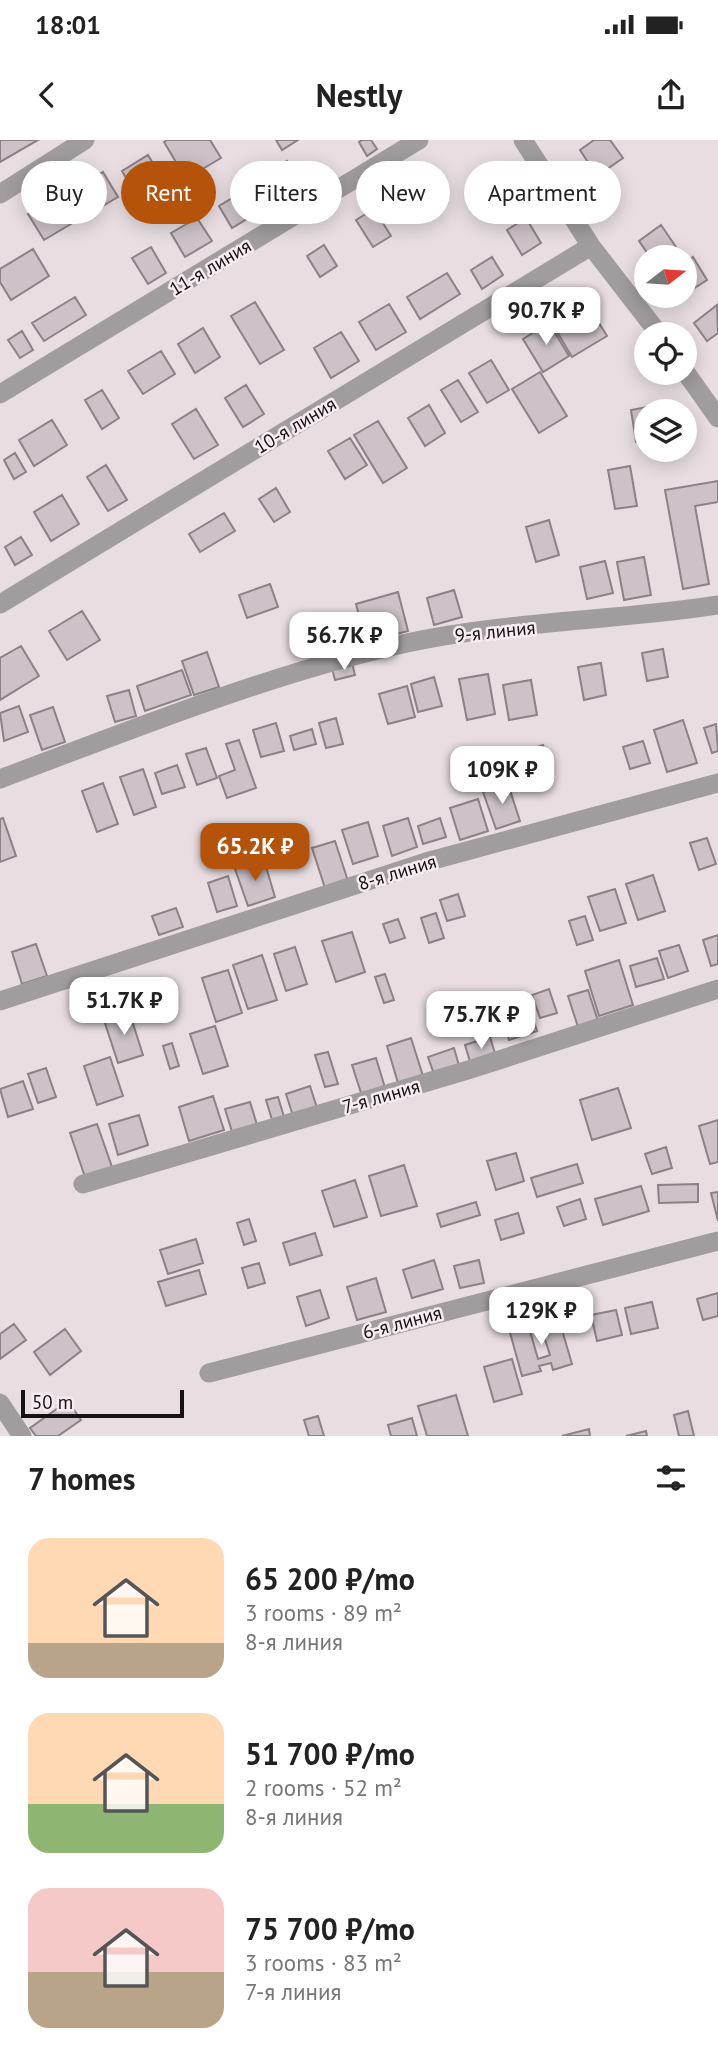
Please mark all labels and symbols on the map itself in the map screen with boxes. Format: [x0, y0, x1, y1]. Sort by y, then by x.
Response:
street label: 11-я линия [165, 233, 255, 301]
north arrow [634, 245, 696, 308]
pin: 90.7K ₽ [481, 288, 611, 347]
street label: 10-я линия [250, 391, 340, 459]
pin: 56.7K ₽ [279, 612, 409, 672]
street label: 9-я линия [454, 615, 536, 647]
pin: 109K ₽ [445, 746, 559, 806]
pin: 65.2K ₽ [190, 824, 320, 883]
street label: 8-я линия [355, 849, 439, 895]
pin: 51.7K ₽ [59, 978, 189, 1037]
pin: 75.7K ₽ [416, 992, 546, 1051]
street label: 7-я линия [339, 1073, 423, 1119]
pin: 129K ₽ [484, 1288, 598, 1347]
street label: 6-я линия [360, 1300, 444, 1344]
scale bar [21, 1387, 184, 1419]

